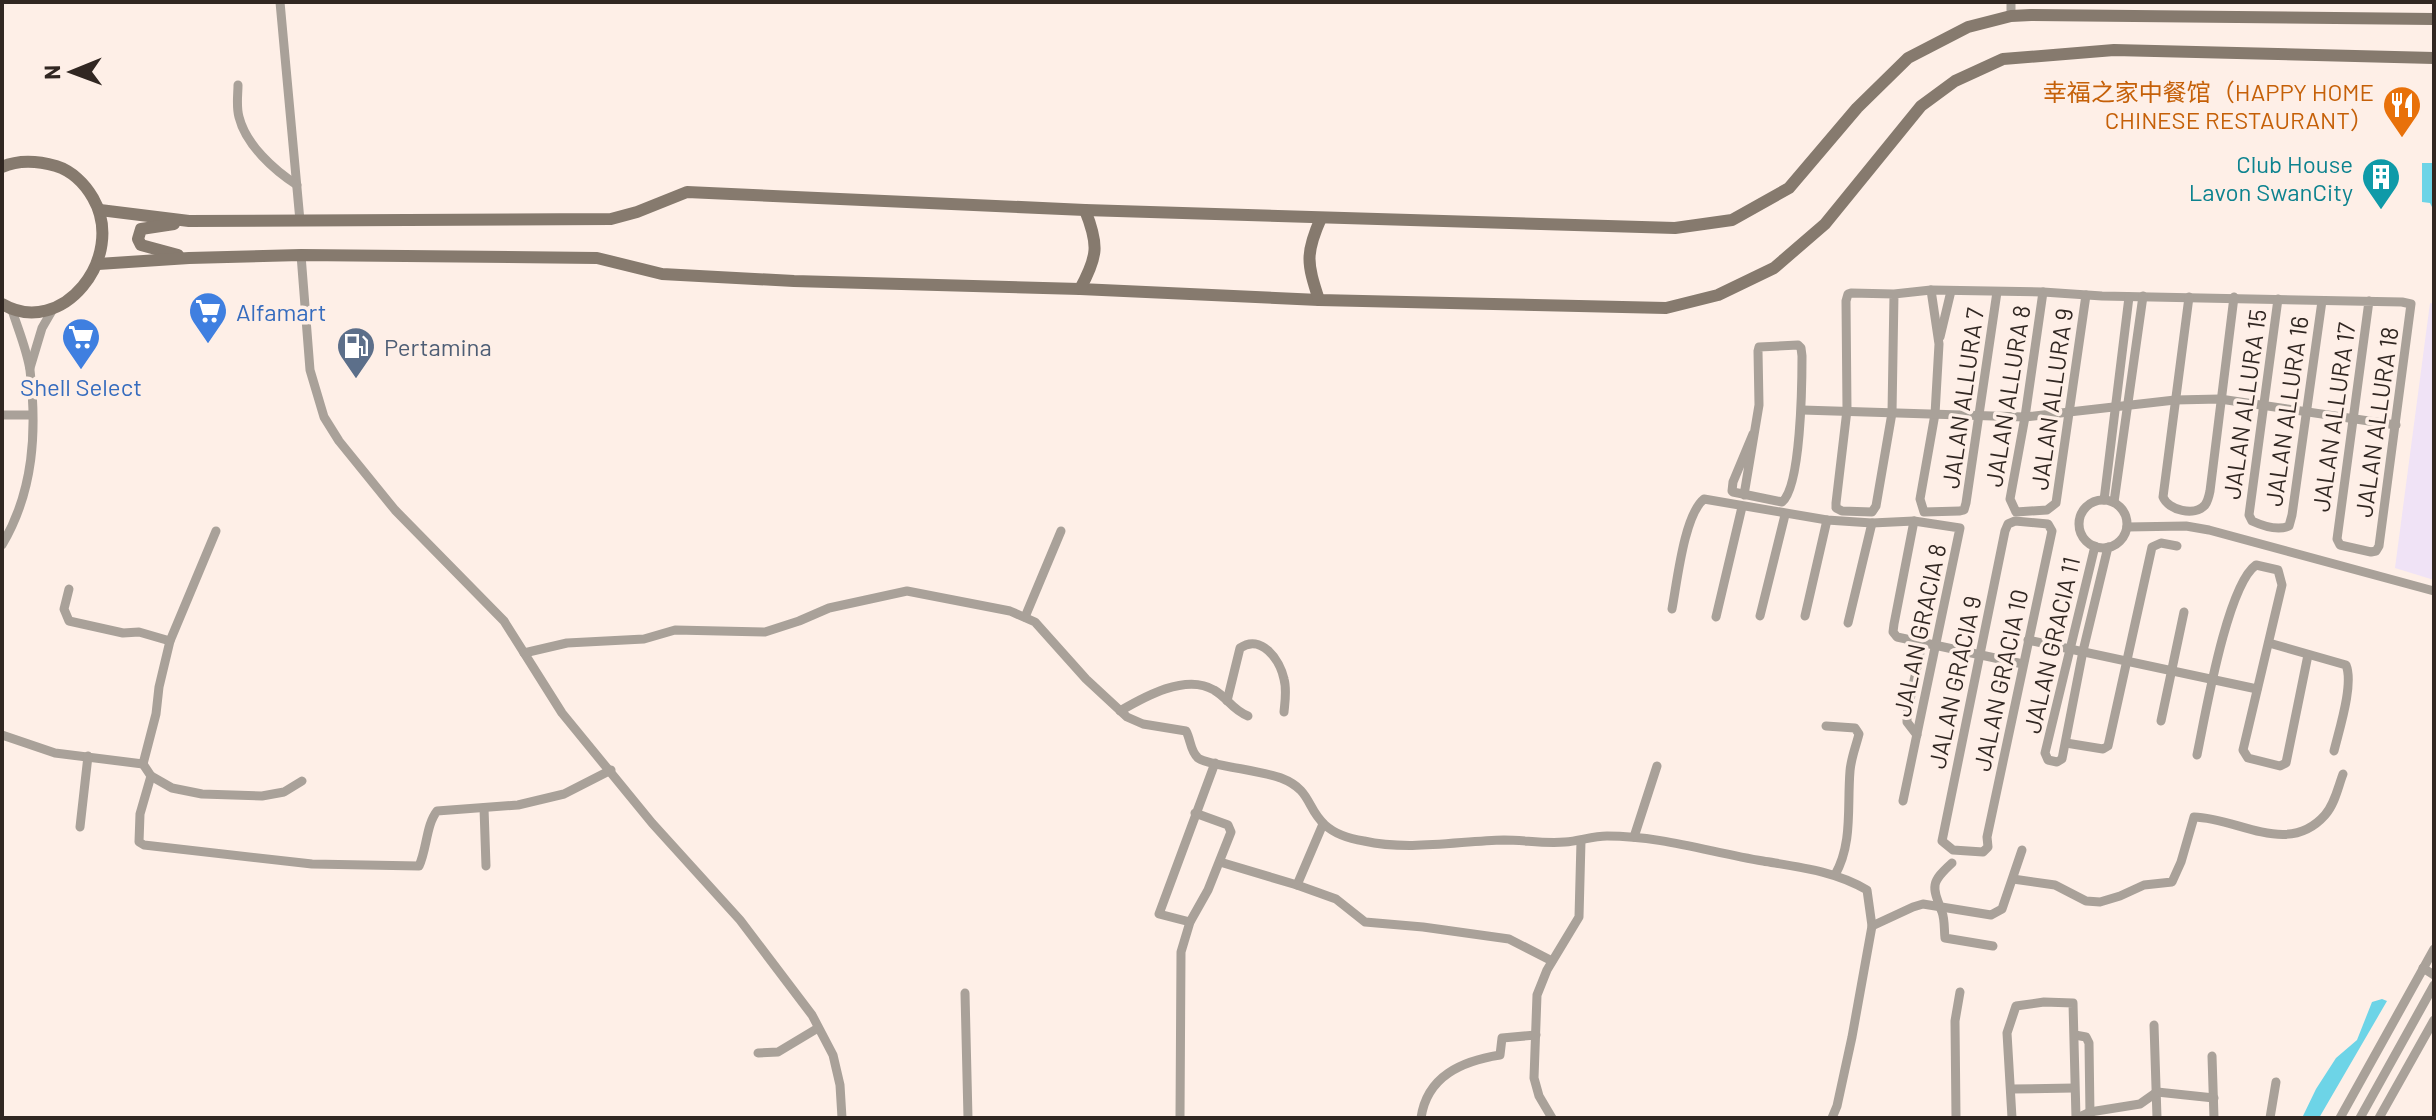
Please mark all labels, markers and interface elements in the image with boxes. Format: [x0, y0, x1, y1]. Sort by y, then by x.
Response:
north arrow [32, 32, 112, 112]
text: N [38, 65, 64, 80]
place label: 幸福之家中餐馆（HAPPY HOME CHINESE RESTAURANT） [2043, 77, 2374, 134]
restaurant icon: 幸福之家中餐馆（HAPPY HOME CHINESE RESTAURANT） [2381, 84, 2423, 139]
place label: Club House Lavon SwanCity [2189, 149, 2353, 206]
building icon: Club House Lavon SwanCity [2360, 156, 2402, 211]
supermarket icon: Alfamart [187, 290, 229, 345]
place label: Alfamart [236, 297, 326, 326]
street label: JALAN ALLURA 8 [1978, 303, 2036, 489]
street label: JALAN ALLURA 7 [1935, 306, 1989, 490]
street label: JALAN ALLURA 9 [2024, 306, 2078, 492]
street label: JALAN ALLURA 15 [2216, 307, 2272, 501]
street label: JALAN ALLURA 16 [2258, 314, 2314, 508]
supermarket icon: Shell Select [60, 316, 102, 371]
street label: JALAN ALLURA 17 [2305, 321, 2361, 513]
fuel station icon: Pertamina [335, 325, 377, 380]
street label: JALAN ALLURA 18 [2348, 325, 2404, 519]
place label: Pertamina [384, 332, 492, 361]
place label: Shell Select [20, 372, 142, 401]
street label: JALAN GRACIA 8 [1887, 541, 1951, 719]
street label: JALAN GRACIA 11 [2017, 554, 2085, 736]
street label: JALAN GRACIA 10 [1967, 586, 2033, 774]
street label: JALAN GRACIA 9 [1922, 593, 1986, 771]

